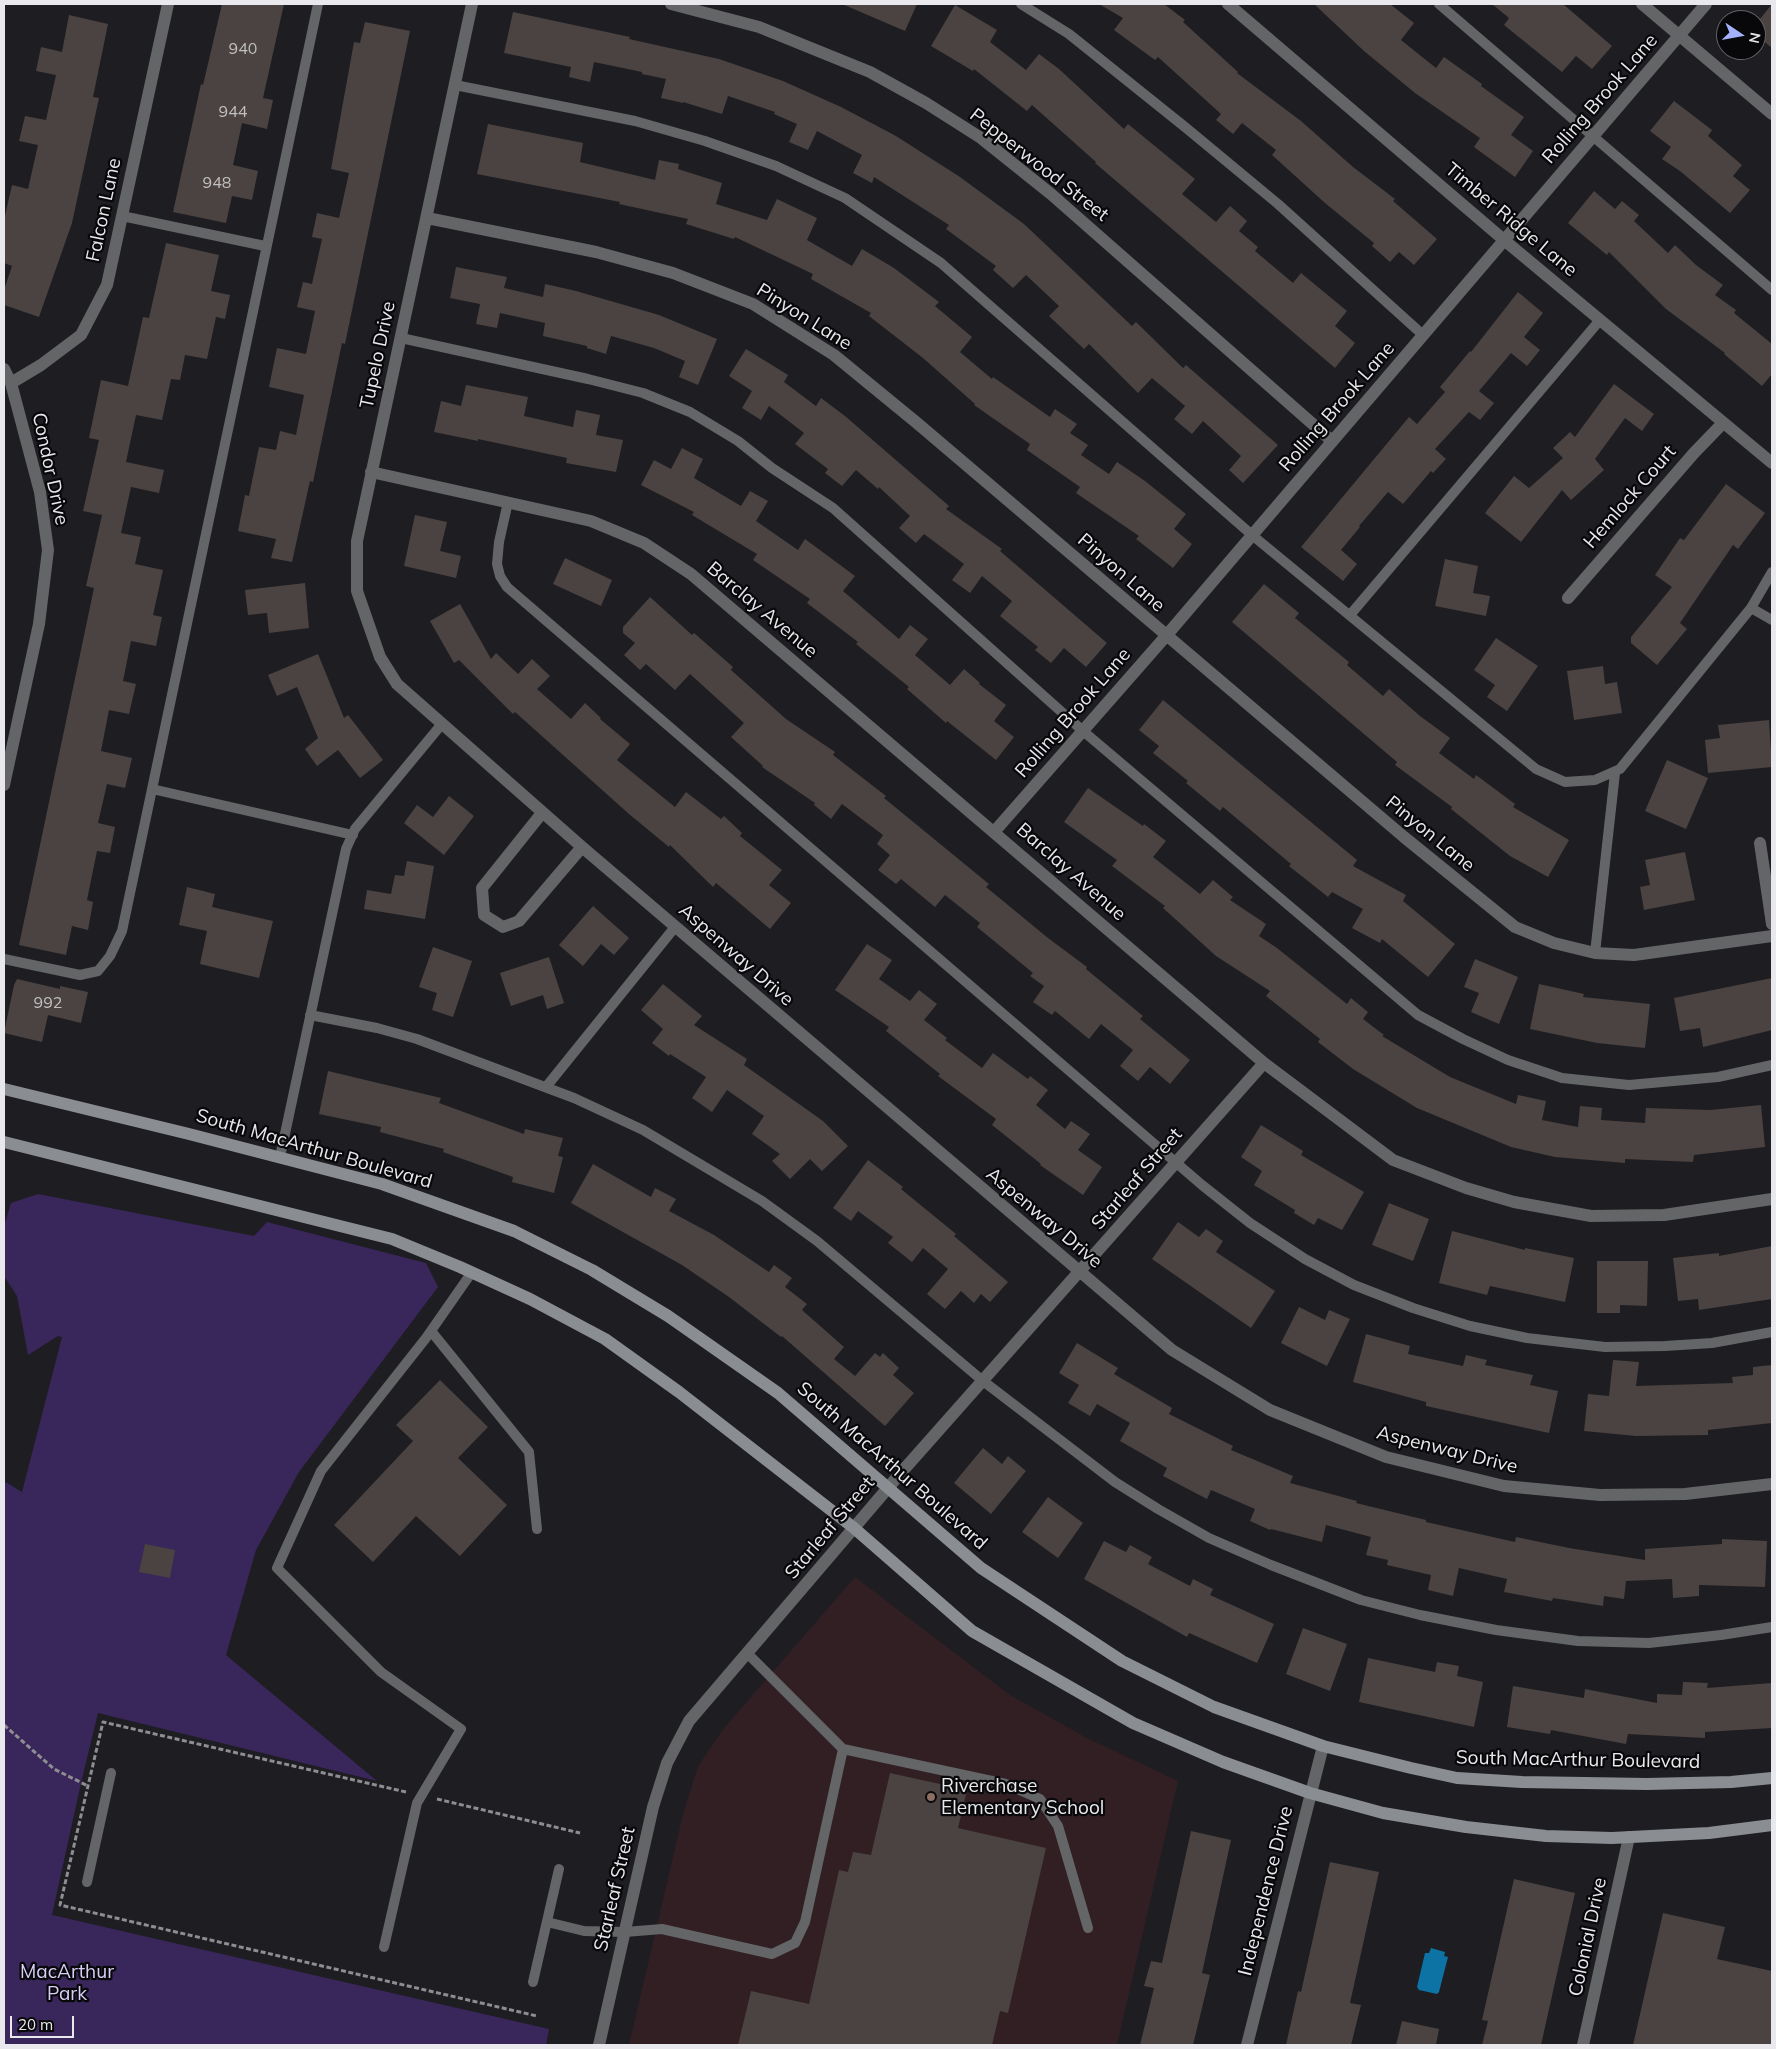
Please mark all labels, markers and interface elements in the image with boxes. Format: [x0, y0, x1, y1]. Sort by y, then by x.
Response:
north arrow [1716, 10, 1766, 60]
street label: Rolling Brook Lane [1538, 30, 1662, 168]
text: N [1745, 31, 1765, 45]
house number: 940 [229, 39, 257, 59]
house number: 944 [219, 102, 247, 122]
street label: Pepperwood Street [965, 104, 1113, 226]
street label: Falcon Lane [82, 156, 126, 264]
street label: Timber Ridge Lane [1440, 158, 1582, 282]
house number: 948 [203, 173, 231, 193]
street label: Pinyon Lane [752, 279, 856, 355]
street label: Tupelo Drive [356, 299, 400, 411]
street label: Rolling Brook Lane [1275, 338, 1399, 476]
street label: Condor Drive [27, 411, 73, 527]
street label: Hemlock Court [1579, 441, 1681, 553]
street label: Pinyon Lane [1073, 529, 1169, 617]
street label: Barclay Avenue [702, 557, 822, 663]
street label: Rolling Brook Lane [1011, 644, 1135, 782]
street label: Pinyon Lane [1381, 791, 1479, 877]
street label: Barclay Avenue [1012, 818, 1130, 926]
street label: Aspenway Drive [674, 899, 798, 1011]
house number: 992 [34, 993, 62, 1013]
street label: South MacArthur Boulevard [193, 1104, 435, 1194]
street label: Starleaf Street [1087, 1124, 1187, 1234]
street label: Aspenway Drive [981, 1163, 1107, 1273]
street label: South MacArthur Boulevard [792, 1377, 992, 1555]
street label: Aspenway Drive [1374, 1421, 1520, 1479]
street label: Starleaf Street [780, 1472, 880, 1584]
street label: South MacArthur Boulevard [1456, 1746, 1700, 1774]
place label: Riverchase Elementary School [941, 1775, 1104, 1819]
marker: Riverchase Elementary School [925, 1791, 937, 1803]
street label: Independence Drive [1234, 1804, 1298, 1978]
street label: Starleaf Street [590, 1825, 640, 1953]
street label: Colonial Drive [1564, 1875, 1612, 1999]
park label: MacArthur Park [20, 1961, 114, 2005]
scale bar [12, 2006, 76, 2038]
text: 20 m [18, 2015, 53, 2034]

